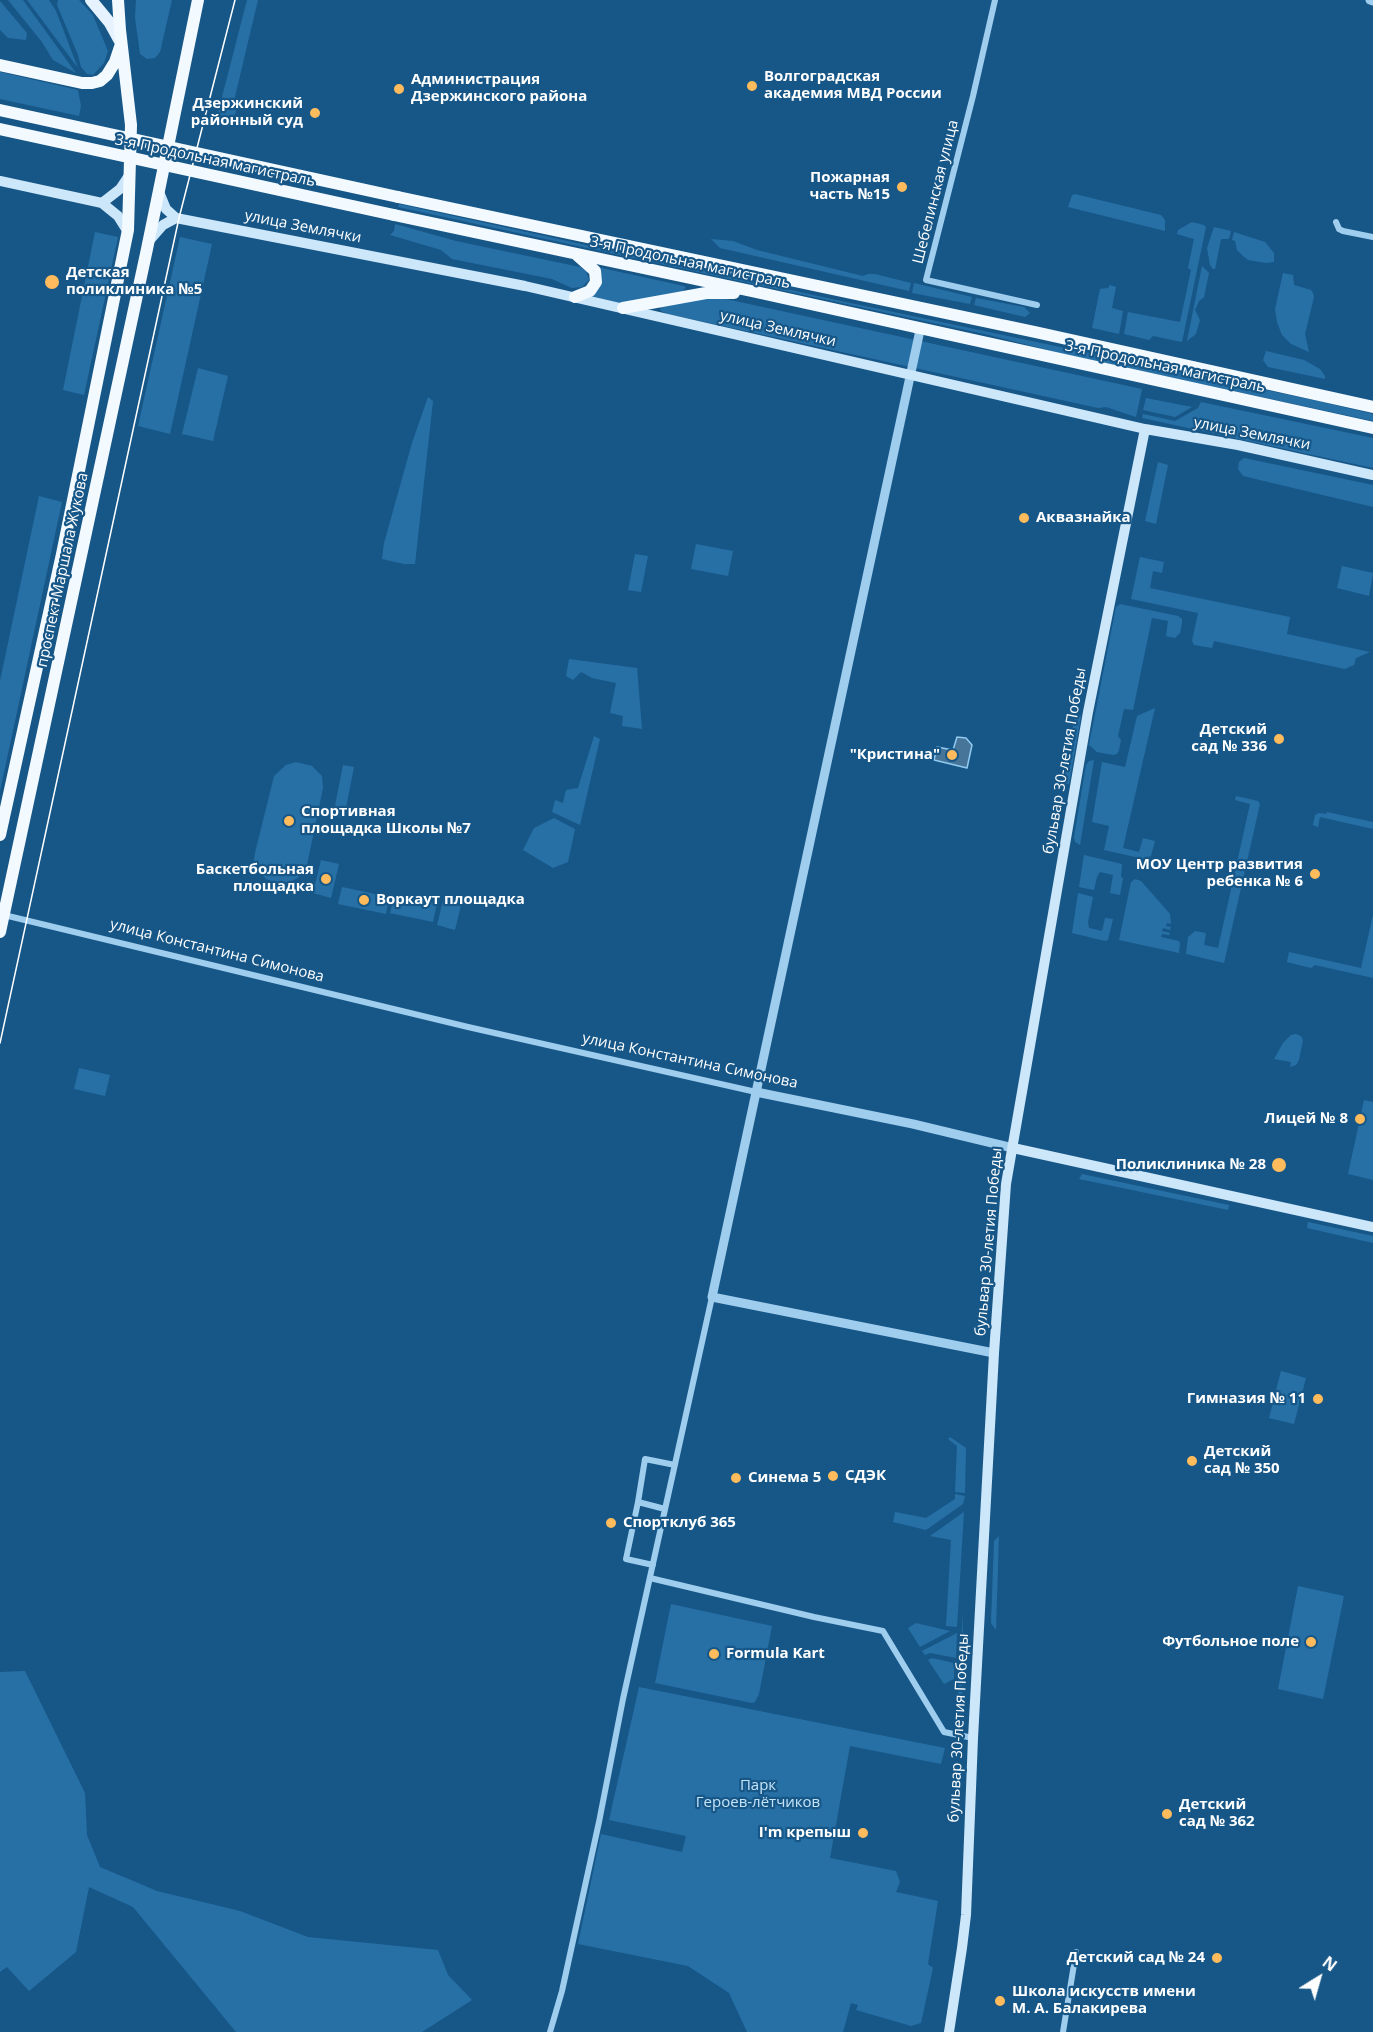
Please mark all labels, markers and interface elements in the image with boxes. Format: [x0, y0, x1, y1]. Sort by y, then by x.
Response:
place label: Волгоградская академия МВД России [764, 68, 942, 103]
place label: Администрация Дзержинского района [411, 71, 587, 106]
marker: Волгоградская академия МВД России [745, 79, 759, 93]
marker: Администрация Дзержинского района [392, 82, 406, 96]
place label: Дзержинский районный суд [191, 95, 303, 130]
marker: Дзержинский районный суд [308, 106, 322, 120]
street label: Шебелинская улица [909, 118, 963, 266]
street label: 3-я Продольная магистраль [113, 131, 317, 191]
place label: Пожарная часть №15 [809, 169, 890, 204]
marker: Пожарная часть №15 [895, 180, 909, 194]
street label: улица Землячки [243, 207, 363, 247]
street label: 3-я Продольная магистраль [588, 233, 792, 293]
place label: Детская поликлиника №5 [66, 264, 202, 299]
marker: Детская поликлиника №5 [43, 273, 61, 291]
street label: улица Землячки [718, 307, 838, 351]
street label: 3-я Продольная магистраль [1063, 337, 1267, 397]
street label: улица Землячки [1192, 414, 1312, 454]
street label: проспект Маршала Жукова [34, 471, 92, 669]
place label: Аквазнайка [1036, 509, 1131, 527]
marker: Аквазнайка [1017, 511, 1031, 525]
street label: бульвар 30-летия Победы [1040, 666, 1090, 856]
place label: Детский сад № 336 [1191, 721, 1267, 756]
marker: Детский сад № 336 [1272, 732, 1286, 746]
place label: "Кристина" [850, 746, 940, 764]
marker: "Кристина" [945, 748, 959, 762]
place label: Спортивная площадка Школы №7 [301, 803, 471, 838]
marker: Спортивная площадка Школы №7 [282, 814, 296, 828]
place label: МОУ Центр развития ребенка № 6 [1136, 856, 1303, 891]
place label: Баскетбольная площадка [196, 861, 314, 896]
marker: МОУ Центр развития ребенка № 6 [1308, 867, 1322, 881]
marker: Баскетбольная площадка [319, 872, 333, 886]
place label: Воркаут площадка [376, 891, 525, 909]
marker: Воркаут площадка [357, 893, 371, 907]
street label: улица Константина Симонова [108, 916, 326, 986]
street label: улица Константина Симонова [581, 1029, 799, 1093]
place label: Лицей № 8 [1264, 1110, 1348, 1128]
marker: Лицей № 8 [1353, 1112, 1367, 1126]
street label: бульвар 30-летия Победы [972, 1147, 1006, 1337]
place label: Поликлиника № 28 [1116, 1156, 1266, 1174]
marker: Поликлиника № 28 [1270, 1156, 1288, 1174]
place label: Гимназия № 11 [1187, 1390, 1306, 1408]
marker: Гимназия № 11 [1311, 1392, 1325, 1406]
place label: Детский сад № 350 [1204, 1443, 1280, 1478]
marker: Детский сад № 350 [1185, 1454, 1199, 1468]
place label: СДЭК [845, 1467, 886, 1485]
place label: Синема 5 [748, 1469, 821, 1487]
marker: СДЭК [826, 1469, 840, 1483]
marker: Синема 5 [729, 1471, 743, 1485]
place label: Спортклуб 365 [623, 1514, 736, 1532]
marker: Спортклуб 365 [604, 1516, 618, 1530]
street label: бульвар 30-летия Победы [945, 1633, 973, 1823]
place label: Футбольное поле [1162, 1633, 1299, 1651]
marker: Футбольное поле [1304, 1635, 1318, 1649]
place label: Formula Kart [726, 1645, 825, 1663]
marker: Formula Kart [707, 1647, 721, 1661]
park label: Парк Героев-лётчиков [696, 1777, 820, 1812]
place label: Детский сад № 362 [1179, 1796, 1255, 1831]
marker: Детский сад № 362 [1160, 1807, 1174, 1821]
place label: I'm крепыш [759, 1824, 851, 1842]
marker: I'm крепыш [856, 1826, 870, 1840]
north arrow [1289, 1948, 1349, 2008]
place label: Детский сад № 24 [1067, 1949, 1205, 1967]
marker: Детский сад № 24 [1210, 1951, 1224, 1965]
text: N [1318, 1951, 1342, 1976]
place label: Школа искусств имени М. А. Балакирева [1012, 1983, 1196, 2018]
marker: Школа искусств имени М. А. Балакирева [993, 1994, 1007, 2008]

